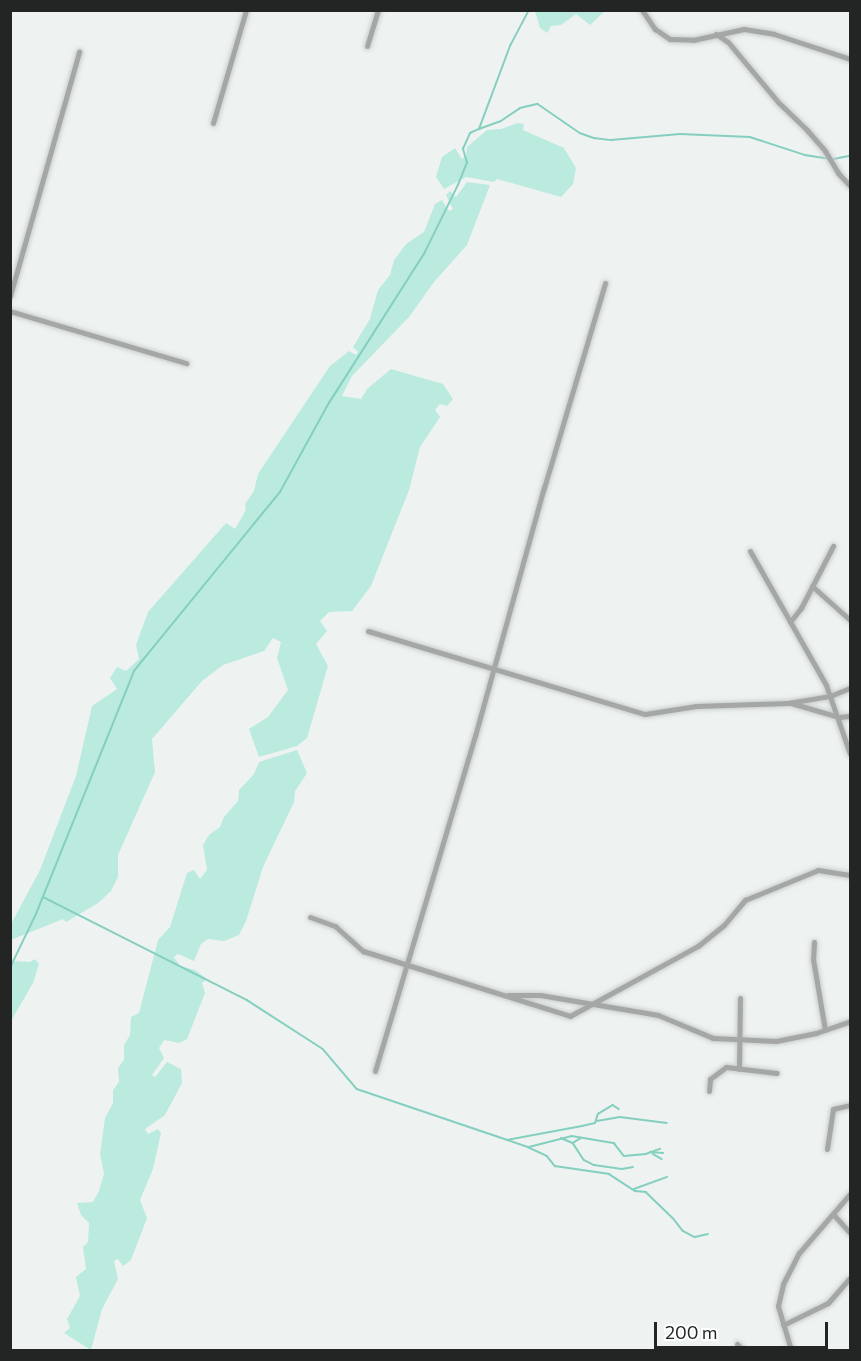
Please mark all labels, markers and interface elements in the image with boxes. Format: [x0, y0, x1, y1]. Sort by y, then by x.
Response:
scale bar [657, 1310, 831, 1348]
text: 200 m [665, 1321, 718, 1343]

